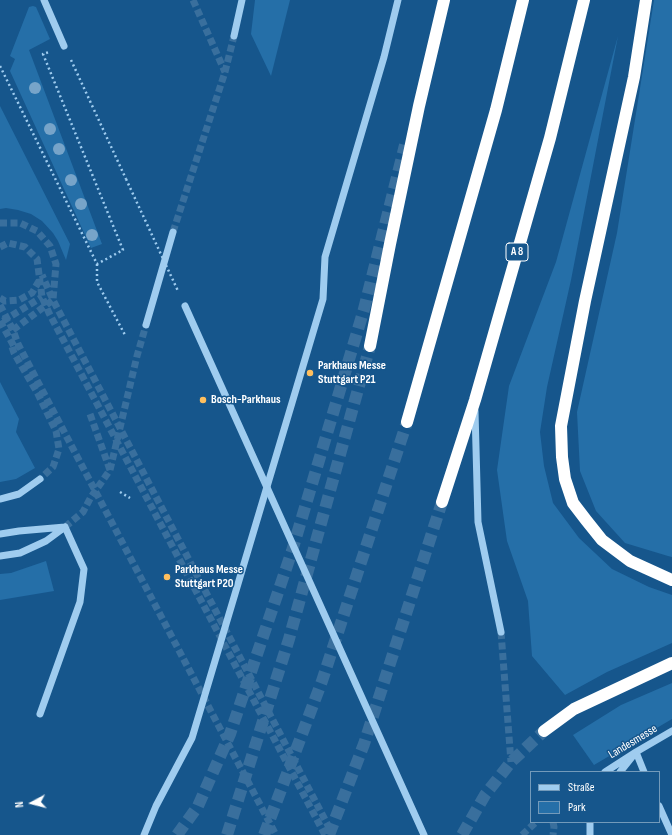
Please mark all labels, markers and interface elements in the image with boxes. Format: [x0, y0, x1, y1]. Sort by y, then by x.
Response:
road number: A 8 [506, 243, 528, 261]
place label: Parkhaus Messe Stuttgart P21 [318, 359, 386, 387]
marker: Parkhaus Messe Stuttgart P21 [305, 368, 315, 378]
place label: Bosch-Parkhaus [211, 393, 281, 407]
marker: Bosch-Parkhaus [198, 395, 208, 405]
place label: Parkhaus Messe Stuttgart P20 [175, 563, 243, 591]
marker: Parkhaus Messe Stuttgart P20 [162, 572, 172, 582]
street label: Landesmesse [606, 722, 660, 762]
legend [530, 771, 660, 823]
text: Straße [568, 780, 595, 795]
north arrow [12, 783, 52, 823]
text: Park [568, 800, 586, 815]
text: N [13, 801, 26, 808]

